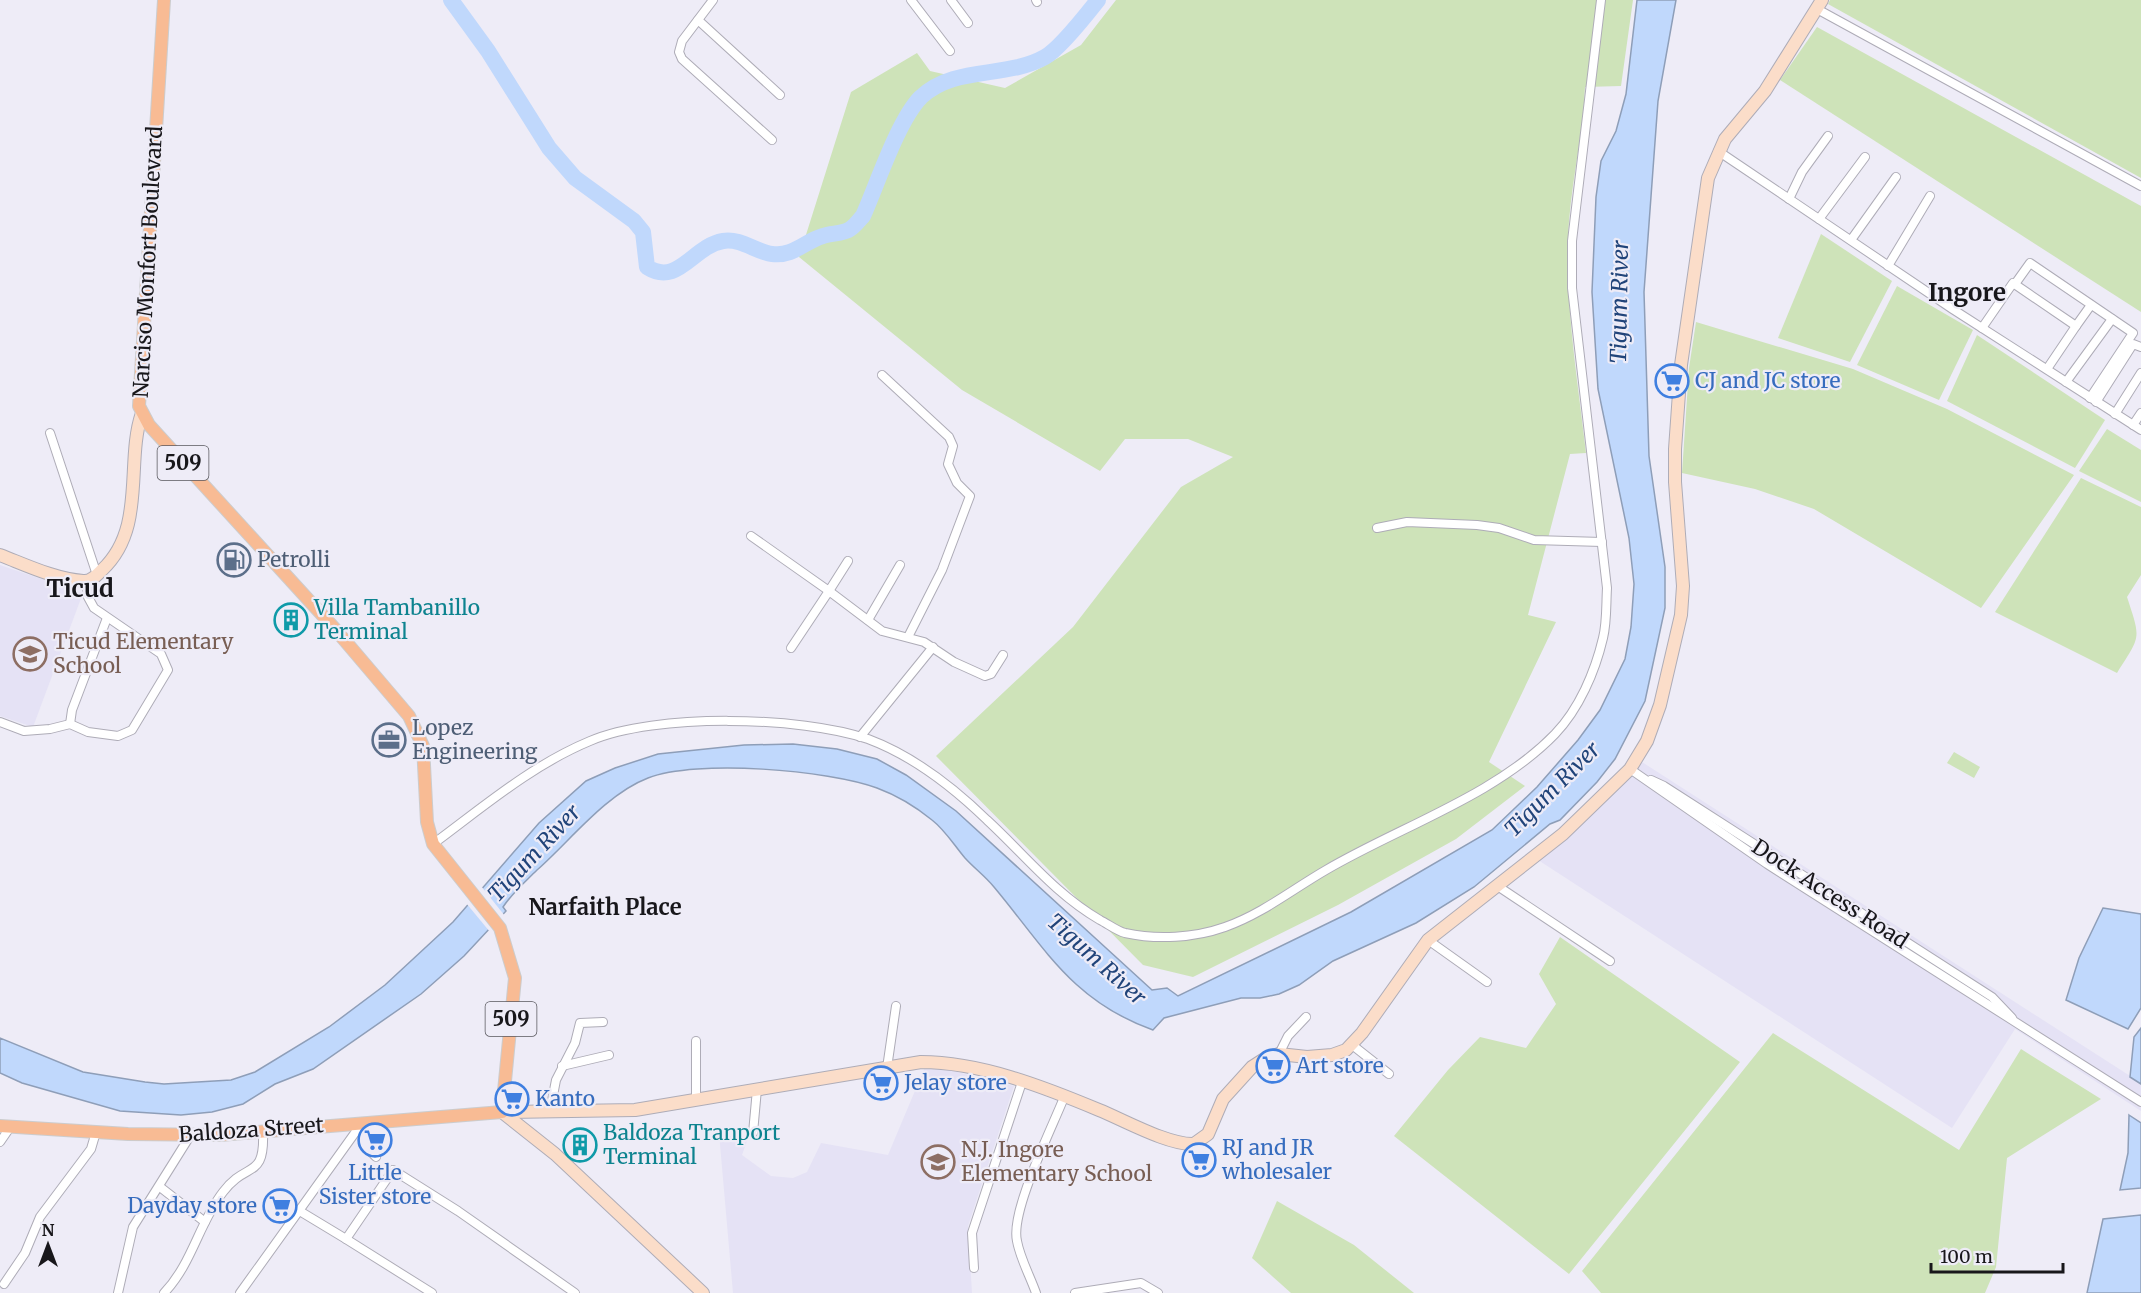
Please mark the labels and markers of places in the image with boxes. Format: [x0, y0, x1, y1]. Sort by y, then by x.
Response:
supermarket icon: CJ and JC store [1654, 363, 1690, 399]
place label: CJ and JC store [1695, 367, 1840, 394]
fuel station icon: Petrolli [216, 542, 252, 578]
place label: Petrolli [257, 546, 330, 573]
place label: Villa Tambanillo Terminal [313, 594, 480, 645]
building icon: Villa Tambanillo Terminal [273, 602, 309, 638]
place label: Ticud Elementary School [53, 628, 234, 679]
school or university icon: Ticud Elementary School [12, 636, 48, 672]
place label: Lopez Engineering [412, 714, 538, 765]
office icon: Lopez Engineering [371, 722, 407, 758]
supermarket icon: Art store [1255, 1048, 1291, 1084]
place label: Art store [1295, 1052, 1384, 1079]
supermarket icon: Jelay store [863, 1065, 899, 1101]
place label: Jelay store [903, 1069, 1007, 1096]
supermarket icon: Kanto [494, 1081, 530, 1117]
place label: Kanto [535, 1085, 595, 1112]
place label: Baldoza Tranport Terminal [603, 1119, 780, 1170]
supermarket icon: Little Sister store [357, 1122, 393, 1158]
building icon: Baldoza Tranport Terminal [562, 1127, 598, 1163]
place label: RJ and JR wholesaler [1221, 1134, 1332, 1185]
place label: N.J. Ingore Elementary School [961, 1136, 1153, 1187]
supermarket icon: RJ and JR wholesaler [1181, 1142, 1217, 1178]
school or university icon: N.J. Ingore Elementary School [920, 1144, 956, 1180]
place label: Little Sister store [319, 1159, 431, 1210]
supermarket icon: Dayday store [262, 1188, 298, 1224]
place label: Dayday store [127, 1192, 257, 1219]

